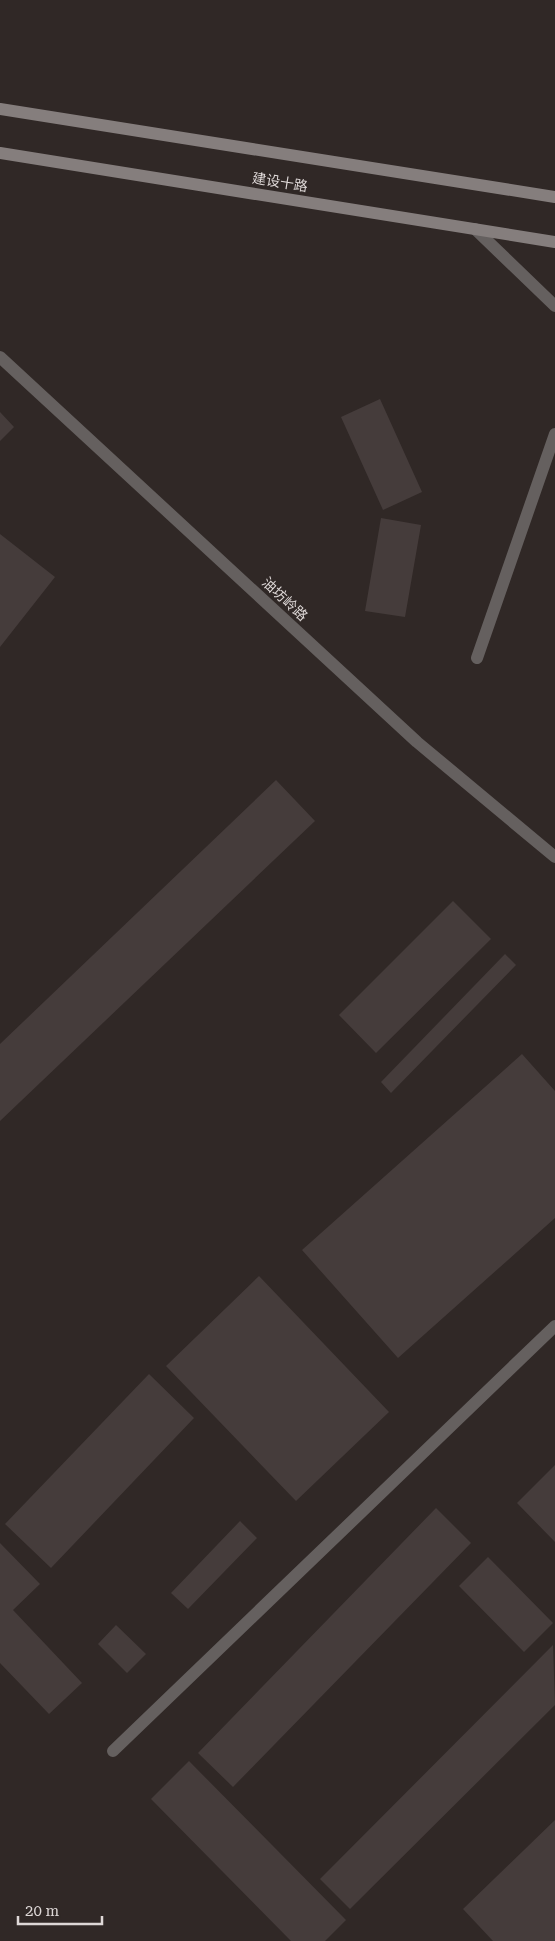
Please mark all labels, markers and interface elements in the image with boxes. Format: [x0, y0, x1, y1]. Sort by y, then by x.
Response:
street label: 建设十路 [251, 170, 309, 194]
street label: 油坊岭路 [259, 574, 311, 624]
scale bar [18, 1894, 101, 1926]
text: 20 m [25, 1902, 60, 1920]

